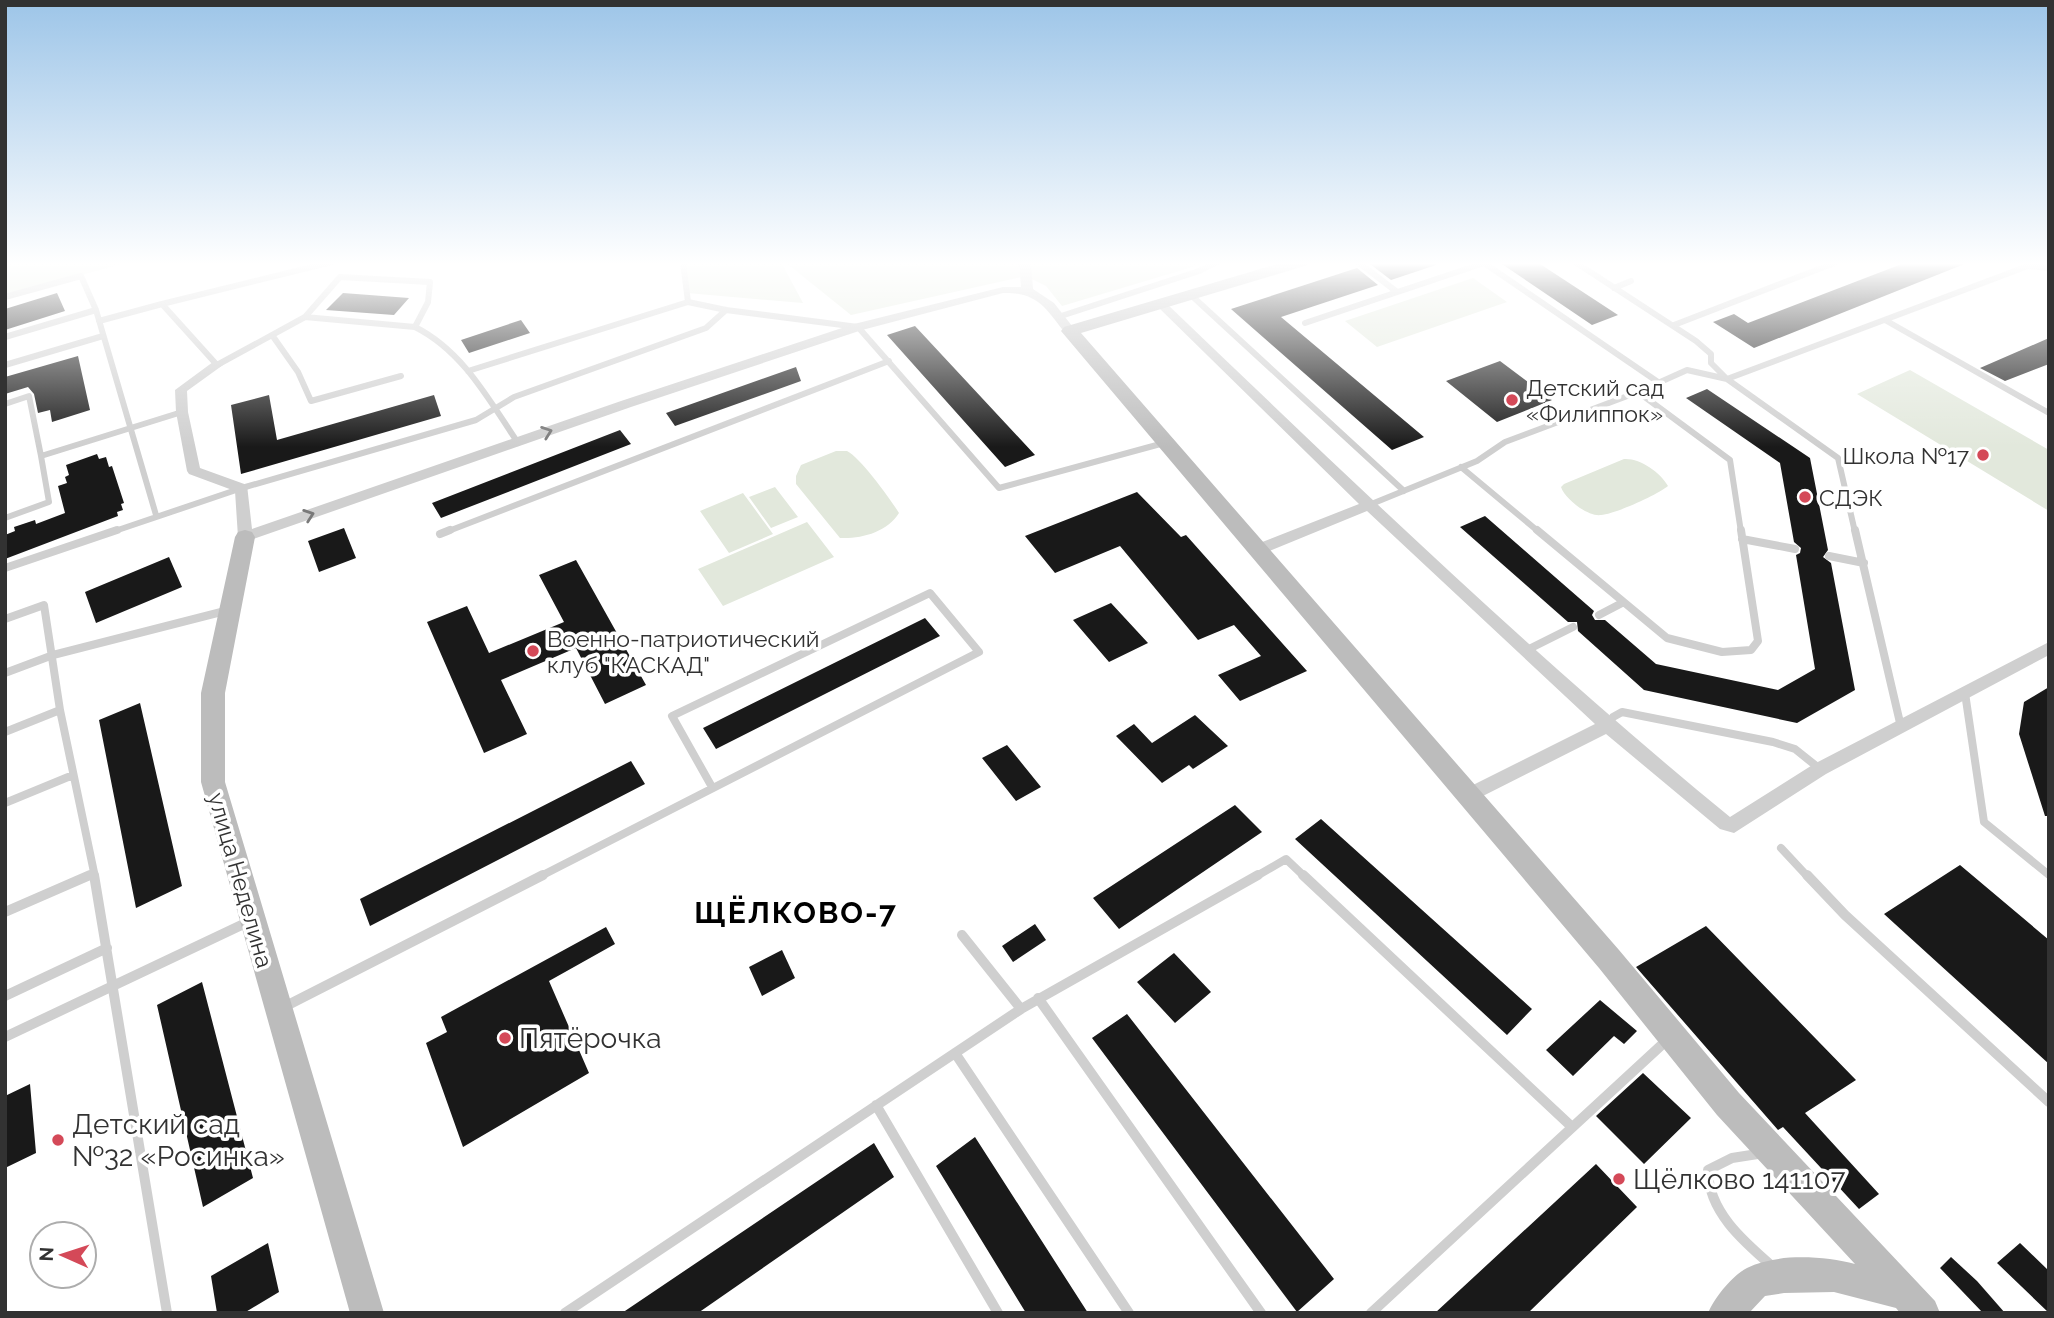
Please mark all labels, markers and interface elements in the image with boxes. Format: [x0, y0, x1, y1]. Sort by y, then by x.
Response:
place label: Детский сад «Филиппок» [1526, 374, 1664, 427]
marker: Детский сад «Филиппок» [1504, 392, 1520, 408]
one-way arrow [541, 426, 553, 440]
place label: Школа №17 [1842, 442, 1970, 469]
marker: Школа №17 [1975, 447, 1991, 463]
place label: СДЭК [1819, 484, 1883, 511]
marker: СДЭК [1797, 489, 1813, 505]
one-way arrow [303, 509, 315, 523]
place label: Военно-патриотический клуб "КАСКАД" [547, 625, 820, 678]
marker: Военно-патриотический клуб "КАСКАД" [525, 643, 541, 659]
street label: улица Неделина [203, 789, 279, 971]
district label: ЩЁЛКОВО-7 [694, 895, 898, 930]
place label: Пятёрочка [519, 1022, 661, 1055]
marker: Пятёрочка [497, 1030, 513, 1046]
place label: Детский сад №32 «Росинка» [72, 1108, 285, 1173]
marker: Детский сад №32 «Росинка» [50, 1132, 66, 1148]
place label: Щёлково 141107 [1633, 1163, 1845, 1196]
marker: Щёлково 141107 [1611, 1171, 1627, 1187]
north arrow [28, 1220, 98, 1290]
text: N [35, 1246, 57, 1262]

